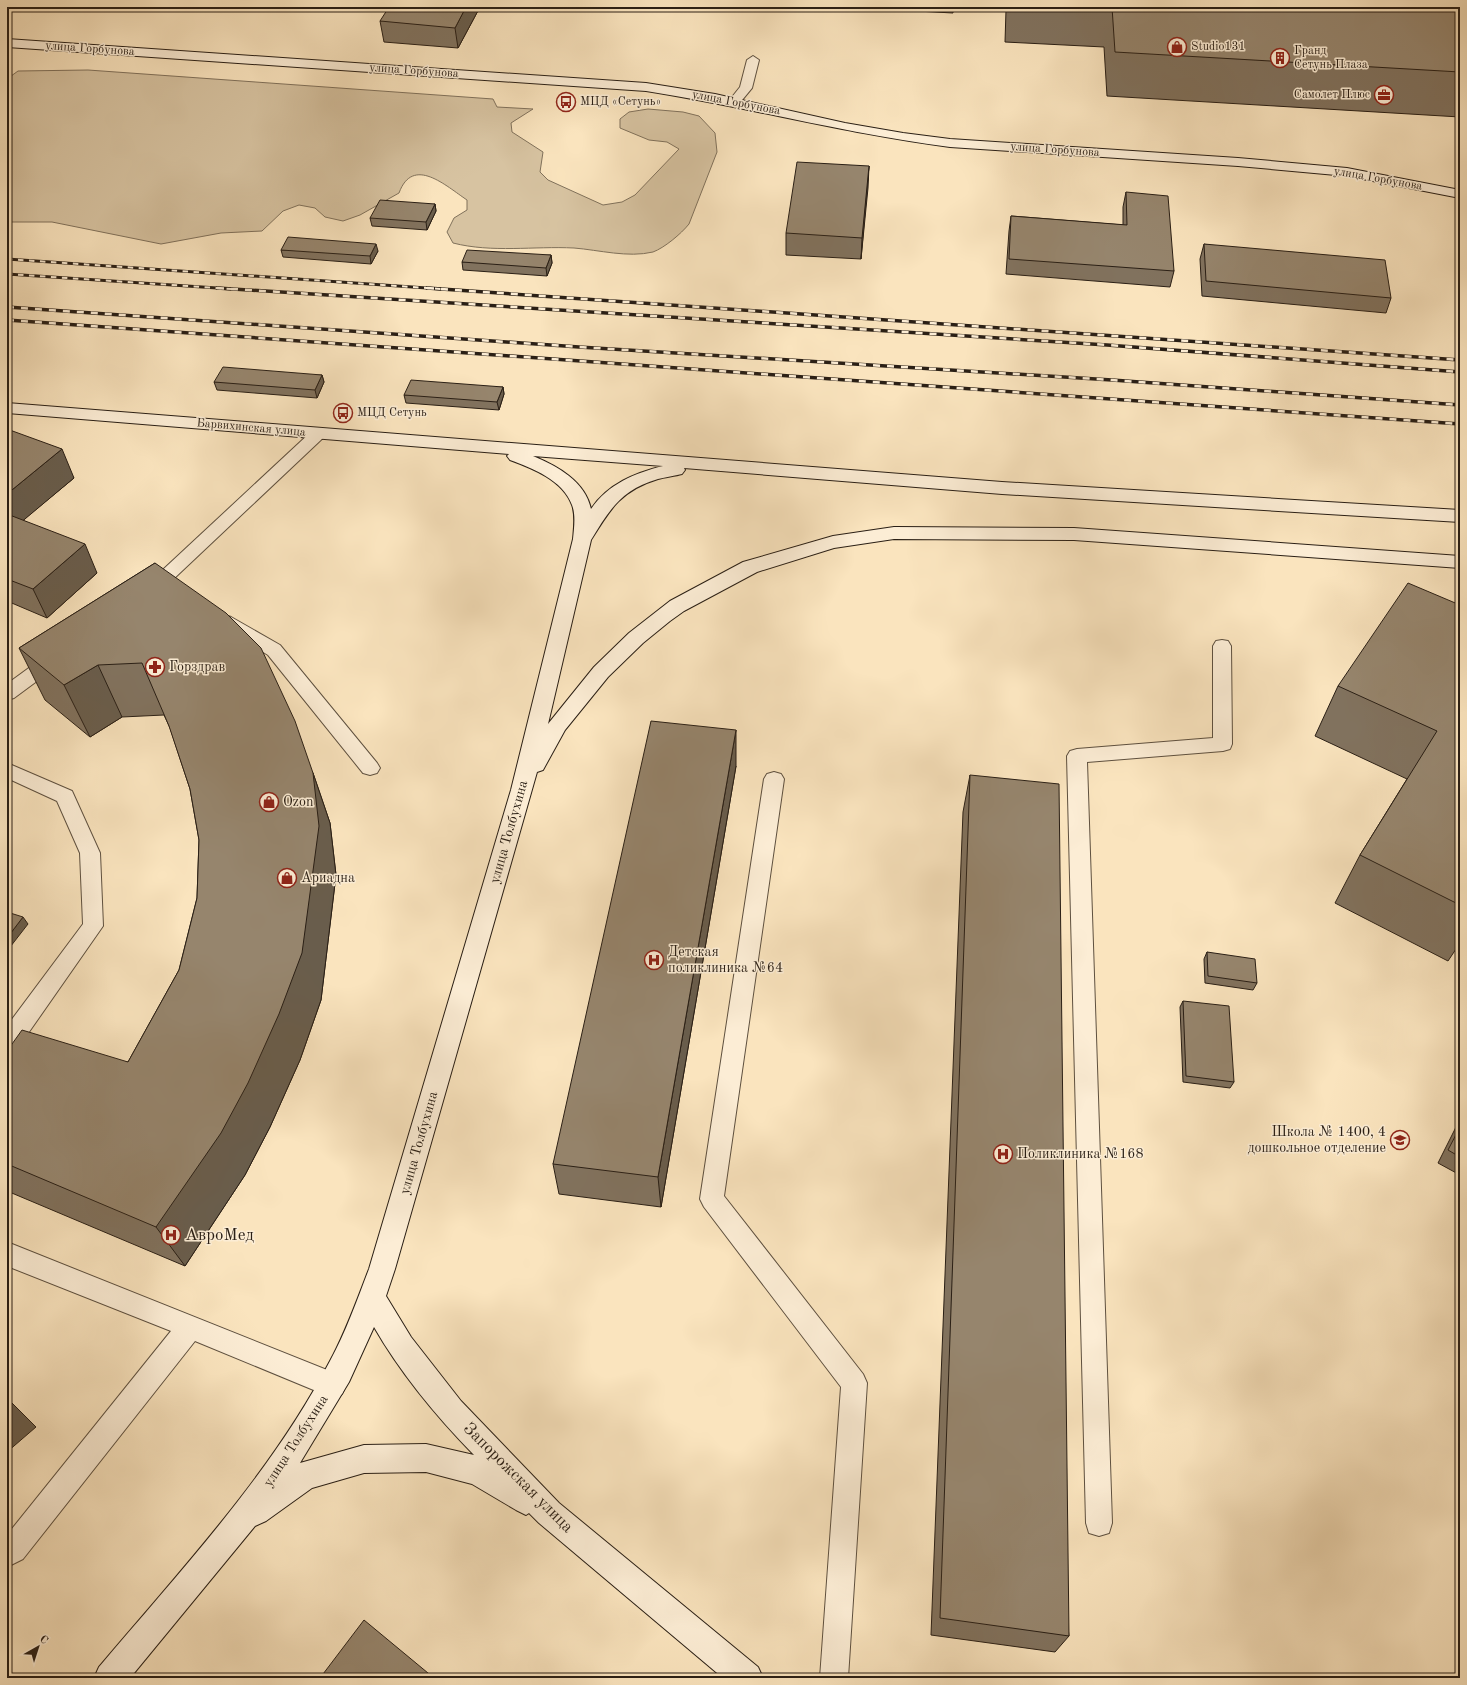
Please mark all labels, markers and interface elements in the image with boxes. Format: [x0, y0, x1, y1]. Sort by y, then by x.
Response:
shop icon: Studio131 [1166, 36, 1188, 58]
street label: улица Горбунова [45, 40, 135, 58]
place label: Studio131 [1191, 41, 1245, 53]
place label: Гранд Сетунь Плаза [1294, 45, 1368, 71]
building icon: Гранд Сетунь Плаза [1269, 47, 1291, 69]
street label: улица Горбунова [369, 62, 459, 80]
office icon: Самолет Плюс [1373, 84, 1395, 106]
street label: улица Горбунова [691, 89, 781, 117]
place label: Самолет Плюс [1294, 89, 1370, 101]
bus stop icon: МЦД «Сетунь» [555, 91, 577, 113]
place label: МЦД «Сетунь» [580, 96, 661, 108]
street label: улица Горбунова [1010, 141, 1100, 159]
street label: улица Горбунова [1333, 165, 1423, 193]
bus stop icon: МЦД Сетунь [332, 402, 354, 424]
place label: МЦД Сетунь [357, 407, 427, 419]
street label: Барвихинская улица [196, 417, 306, 439]
pharmacy icon: Горздрав [144, 656, 166, 678]
place label: Горздрав [169, 660, 225, 674]
street label: улица Толбухина [488, 779, 530, 885]
shop icon: Ozon [258, 791, 280, 813]
place label: Ozon [283, 795, 314, 809]
shop icon: Ариадна [276, 867, 298, 889]
place label: Ариадна [301, 871, 355, 885]
place label: Детская поликлиника №64 [668, 945, 783, 975]
hospital icon: Детская поликлиника №64 [643, 949, 665, 971]
street label: улица Толбухина [398, 1090, 440, 1196]
place label: Школа № 1400, 4 дошкольное отделение [1248, 1125, 1386, 1155]
school or university icon: Школа № 1400, 4 дошкольное отделение [1389, 1129, 1411, 1151]
hospital icon: Поликлиника №168 [992, 1143, 1014, 1165]
place label: Поликлиника №168 [1017, 1147, 1144, 1161]
hospital icon: АвроМед [160, 1224, 182, 1246]
place label: АвроМед [185, 1227, 254, 1244]
street label: улица Толбухина [261, 1392, 331, 1489]
street label: Запорожская улица [460, 1420, 577, 1537]
north arrow [18, 1627, 58, 1667]
text: С [37, 1634, 50, 1647]

